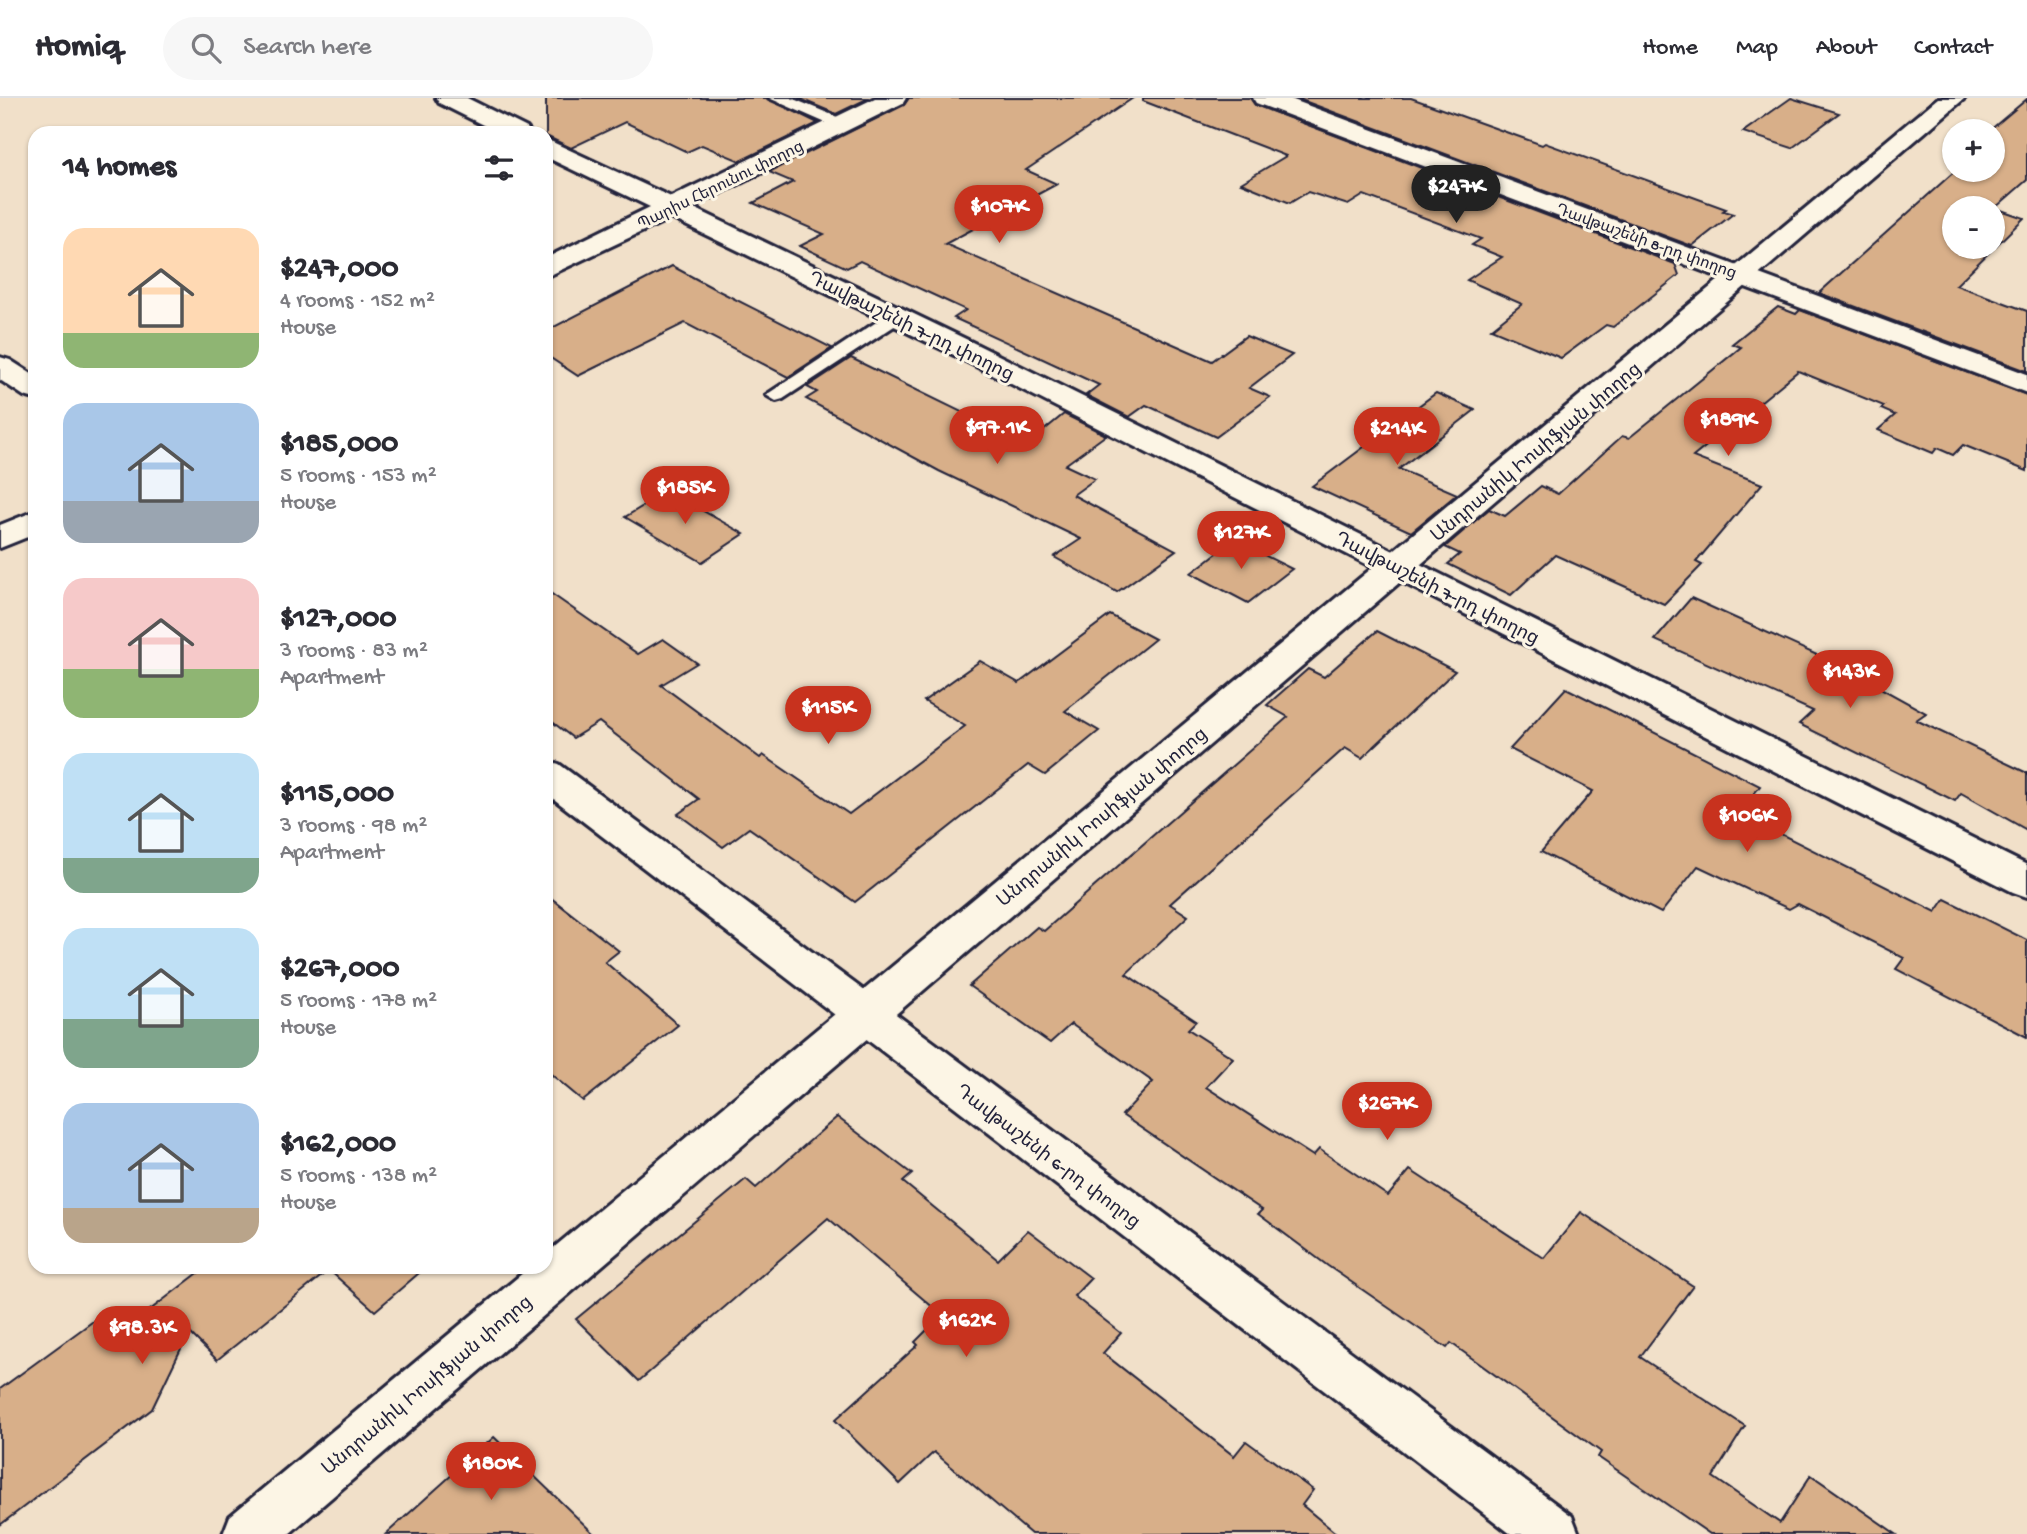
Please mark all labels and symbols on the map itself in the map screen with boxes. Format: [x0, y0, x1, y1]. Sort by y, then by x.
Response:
street label: Պարիս Հերունու փողոց [635, 138, 808, 236]
pin: $247K [1407, 166, 1505, 225]
pin: $107K [950, 186, 1048, 245]
street label: Դավթաշենի 8-րդ փողոց [1553, 201, 1739, 285]
street label: Դավթաշենի 7-րդ փողոց [804, 267, 1018, 388]
street label: Անդրանիկ Իոսիֆյան փողոց [1427, 358, 1647, 548]
pin: $189K [1679, 398, 1777, 458]
pin: $97.1K [940, 406, 1054, 466]
pin: $214K [1348, 408, 1446, 467]
pin: $185K [636, 466, 734, 526]
pin: $127K [1192, 512, 1290, 571]
street label: Դավթաշենի 7-րդ փողոց [1330, 528, 1543, 652]
pin: $143K [1801, 650, 1899, 710]
pin: $115K [779, 686, 877, 746]
street label: Անդրանիկ Իոսիֆյան փողոց [993, 723, 1213, 913]
pin: $106K [1698, 794, 1796, 854]
street label: Դավթաշենի 6-րդ փողոց [950, 1080, 1145, 1235]
pin: $267K [1338, 1082, 1436, 1142]
street label: Անդրանիկ Իոսիֆյան փողոց [318, 1291, 538, 1481]
pin: $162K [917, 1300, 1015, 1359]
pin: $98.3K [85, 1306, 199, 1366]
pin: $180K [442, 1442, 540, 1502]

